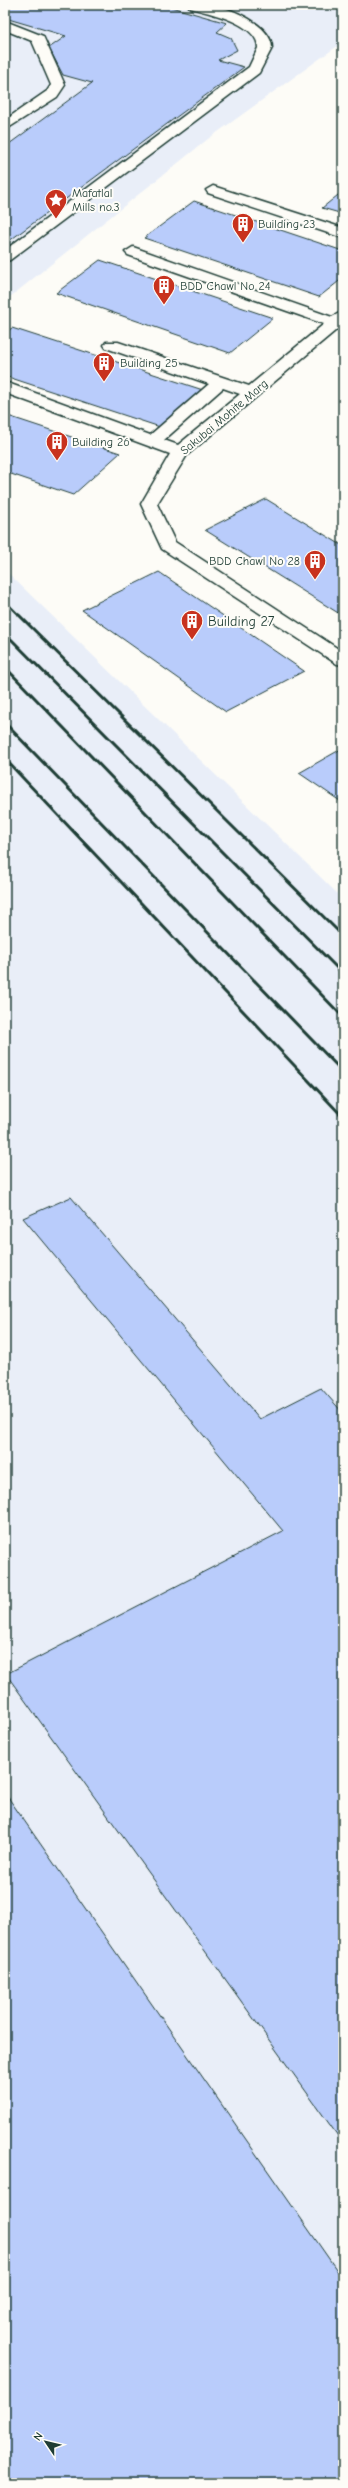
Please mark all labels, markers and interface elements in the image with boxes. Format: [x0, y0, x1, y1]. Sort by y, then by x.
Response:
place label: Mafatlal Mills no.3 [72, 186, 120, 214]
place icon: Mafatlal Mills no.3 [43, 187, 69, 220]
building icon: Building 23 [230, 211, 256, 244]
place label: Building 23 [258, 217, 315, 231]
building icon: BDD Chawl No 24 [151, 273, 177, 306]
place label: BDD Chawl No 24 [180, 279, 271, 293]
building icon: Building 25 [91, 350, 117, 383]
place label: Building 25 [120, 356, 178, 370]
street label: Sakubai Mohite Marg [177, 376, 271, 458]
building icon: Building 26 [44, 429, 70, 462]
place label: Building 26 [72, 435, 130, 449]
building icon: BDD Chawl No 28 [302, 548, 328, 581]
place label: BDD Chawl No 28 [209, 554, 300, 568]
building icon: Building 27 [179, 608, 205, 641]
place label: Building 27 [208, 613, 275, 630]
north arrow [26, 2422, 66, 2462]
text: N [31, 2430, 46, 2443]

